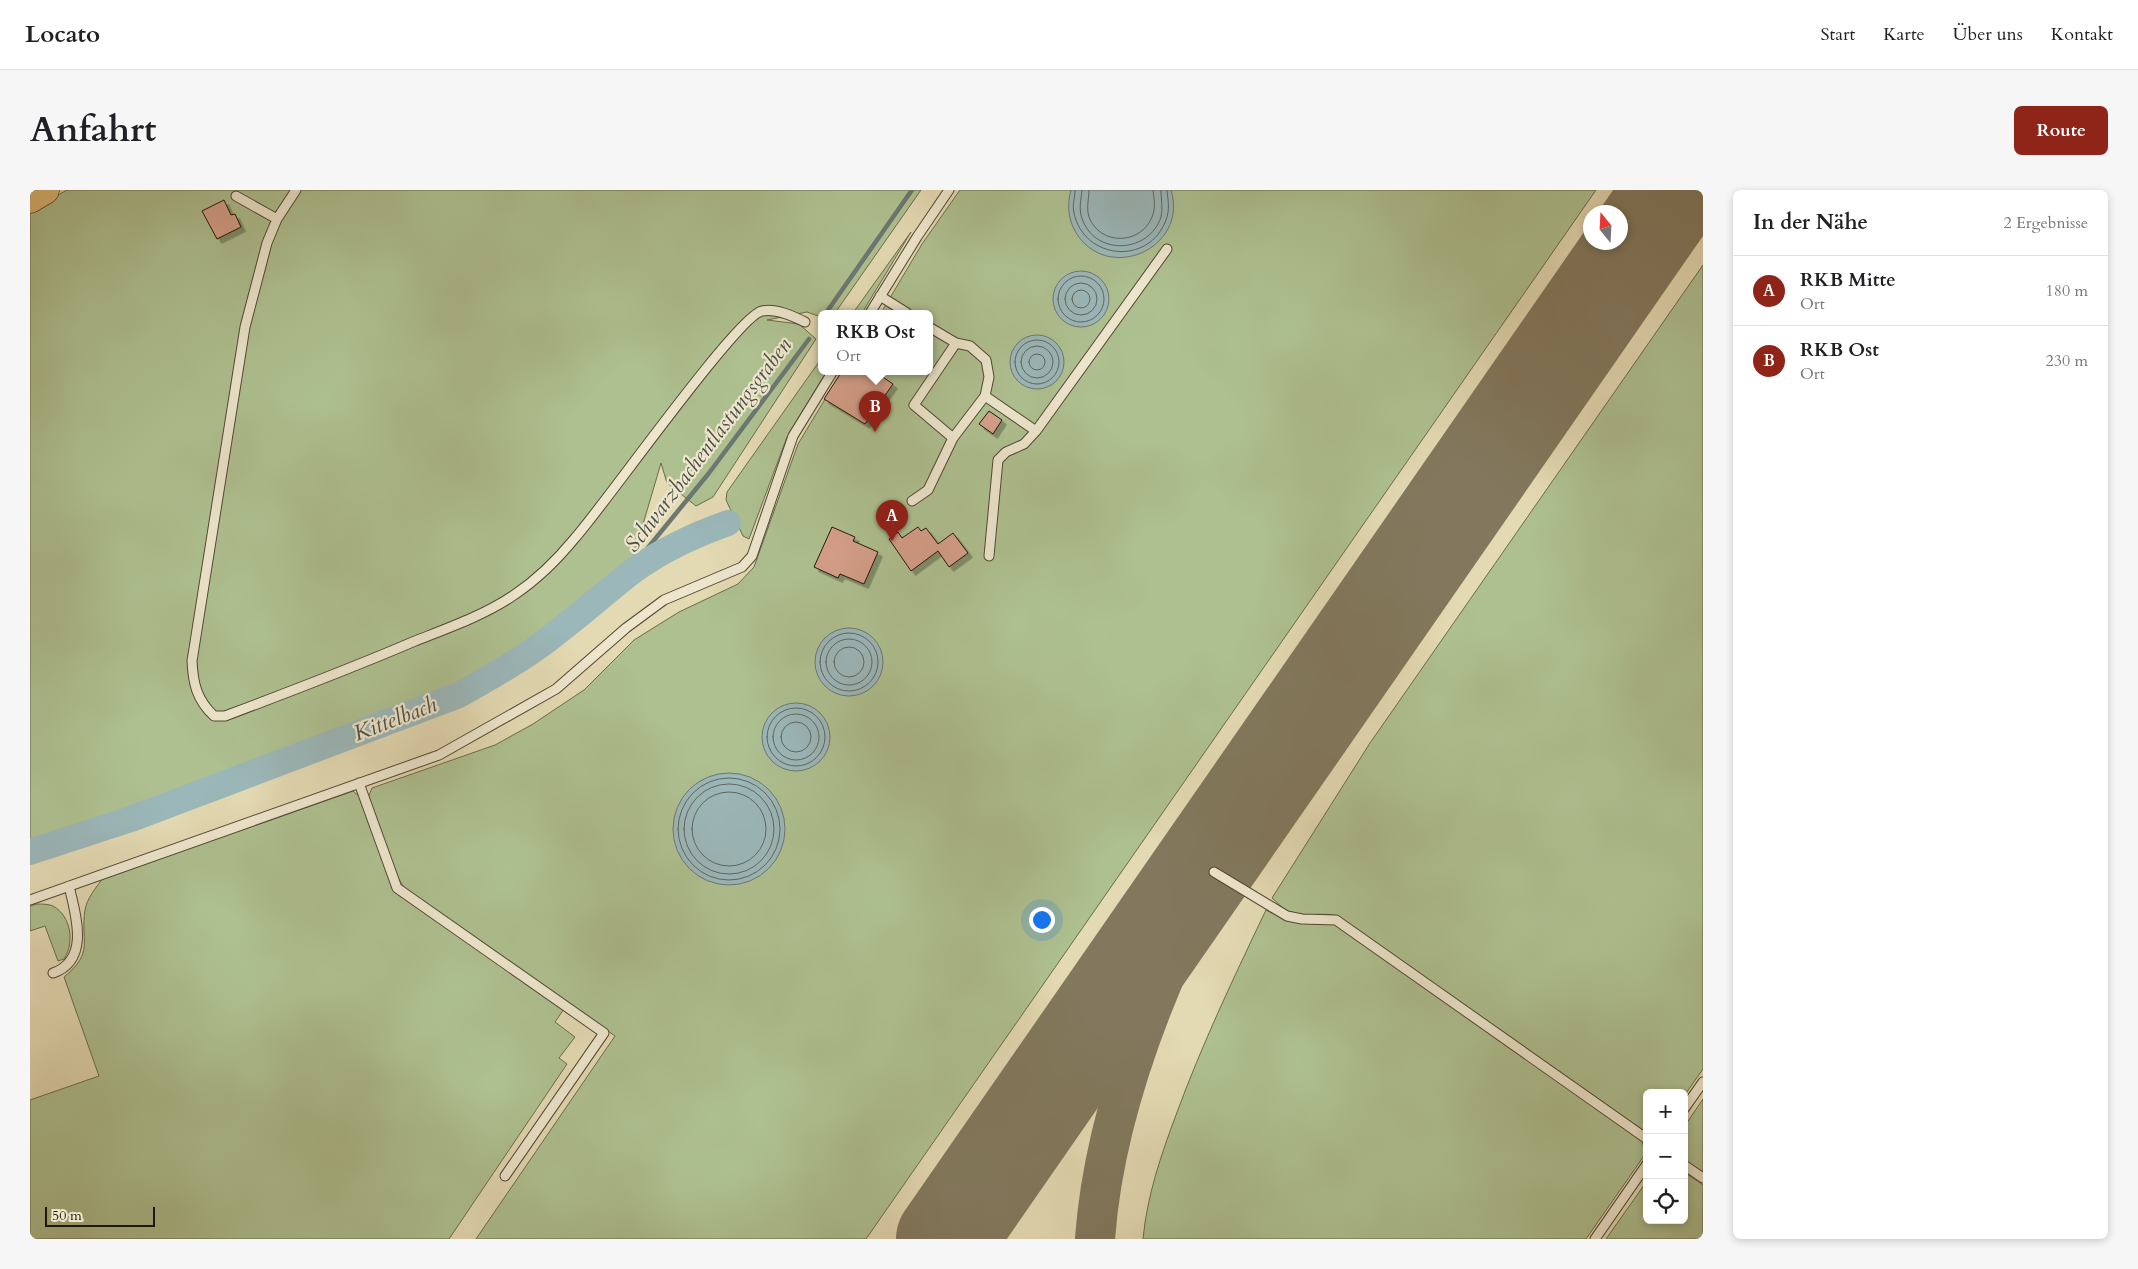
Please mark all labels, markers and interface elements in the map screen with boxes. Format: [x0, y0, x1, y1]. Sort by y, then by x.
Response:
text: Locato [25, 18, 100, 51]
text: Start [1820, 22, 1855, 47]
text: Karte [1883, 22, 1925, 47]
text: Über uns [1953, 22, 2023, 47]
text: Kontakt [2051, 22, 2113, 47]
text: Anfahrt [30, 106, 156, 154]
button: Route [2014, 106, 2108, 155]
north arrow [1583, 205, 1628, 250]
text: In der Nähe [1753, 208, 1868, 237]
text: 2 Ergebnisse [2003, 212, 2088, 234]
text: RKB Mitte [1800, 267, 1896, 293]
text: A [1763, 280, 1775, 302]
text: 180 m [2046, 280, 2088, 302]
text: Ort [1800, 293, 1825, 315]
popup [818, 310, 933, 375]
text: RKB Ost [836, 319, 915, 345]
water label: Schwarzbachentlastungsgraben [618, 332, 799, 558]
text: RKB Ost [1800, 337, 1879, 363]
text: Ort [836, 345, 861, 367]
text: B [1763, 350, 1775, 372]
text: 230 m [2046, 350, 2088, 372]
text: Ort [1800, 363, 1825, 385]
pin: B [859, 391, 891, 432]
pin: A [876, 500, 908, 541]
water label: Kittelbach [349, 689, 441, 749]
your location [1029, 907, 1055, 933]
map controls [1643, 1089, 1688, 1224]
button: + [1643, 1089, 1688, 1134]
button: − [1643, 1134, 1688, 1179]
button: locate [1643, 1179, 1688, 1224]
scale bar [45, 1204, 155, 1227]
text: 50 m [52, 1206, 82, 1225]

